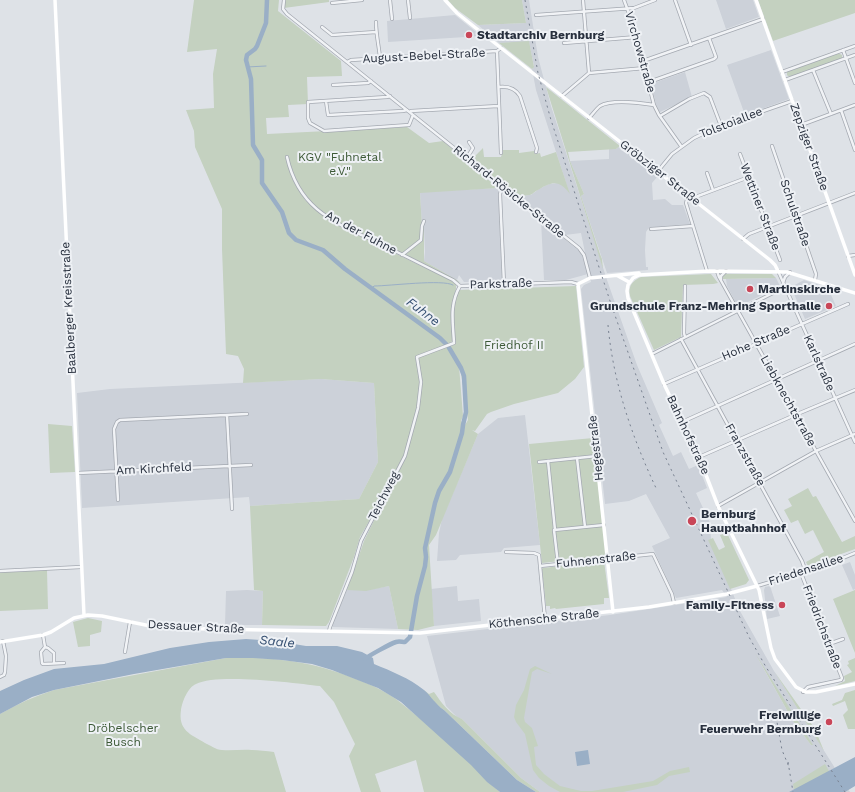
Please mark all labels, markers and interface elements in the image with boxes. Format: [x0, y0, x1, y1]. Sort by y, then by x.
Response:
street label: Virchowstraße [622, 10, 658, 94]
place label: Stadtarchiv Bernburg [477, 28, 604, 42]
marker: Stadtarchiv Bernburg [464, 30, 474, 40]
street label: August-Bebel-Straße [362, 46, 486, 66]
street label: Zepziger Straße [786, 101, 832, 193]
street label: Tolstoiallee [697, 104, 765, 142]
street label: Gröbziger Straße [617, 137, 703, 209]
street label: Richard-Rösicke-Straße [450, 143, 568, 241]
park label: KGV "Fuhnetal e.V." [298, 150, 382, 178]
street label: Wettiner Straße [737, 161, 783, 253]
street label: Schulstraße [777, 178, 813, 248]
street label: An der Fuhne [323, 208, 399, 258]
street label: Baalberger Kreisstraße [58, 241, 80, 375]
street label: Parkstraße [469, 276, 533, 292]
place label: Martinskirche [758, 282, 841, 296]
marker: Martinskirche [745, 284, 755, 294]
water label: Fuhne [403, 294, 443, 330]
place label: Grundschule Franz-Mehring Sporthalle [590, 299, 821, 313]
marker: Grundschule Franz-Mehring Sporthalle [824, 301, 834, 311]
street label: Hohe Straße [720, 322, 792, 364]
street label: Karlstraße [800, 333, 838, 393]
park label: Friedhof II [484, 338, 544, 352]
street label: Liebknechtstraße [757, 353, 819, 449]
street label: Bahnhofstraße [663, 393, 713, 477]
street label: Hegestraße [585, 414, 607, 482]
street label: Franzstraße [722, 421, 768, 489]
street label: Am Kirchfeld [116, 460, 192, 478]
street label: Teichweg [365, 469, 403, 523]
place label: Bernburg Hauptbahnhof [701, 507, 786, 535]
marker: Bernburg Hauptbahnhof [686, 515, 698, 527]
street label: Fuhnenstraße [555, 549, 637, 571]
street label: Friedensallee [767, 551, 845, 589]
street label: Friedrichstraße [799, 583, 845, 671]
place label: Family-Fitness [686, 598, 774, 612]
marker: Family-Fitness [777, 600, 787, 610]
street label: Köthensche Straße [488, 606, 600, 632]
street label: Dessauer Straße [147, 617, 245, 637]
water label: Saale [258, 632, 296, 652]
place label: Freiwillige Feuerwehr Bernburg [700, 708, 821, 736]
marker: Freiwillige Feuerwehr Bernburg [824, 717, 834, 727]
park label: Dröbelscher Busch [88, 721, 158, 749]

